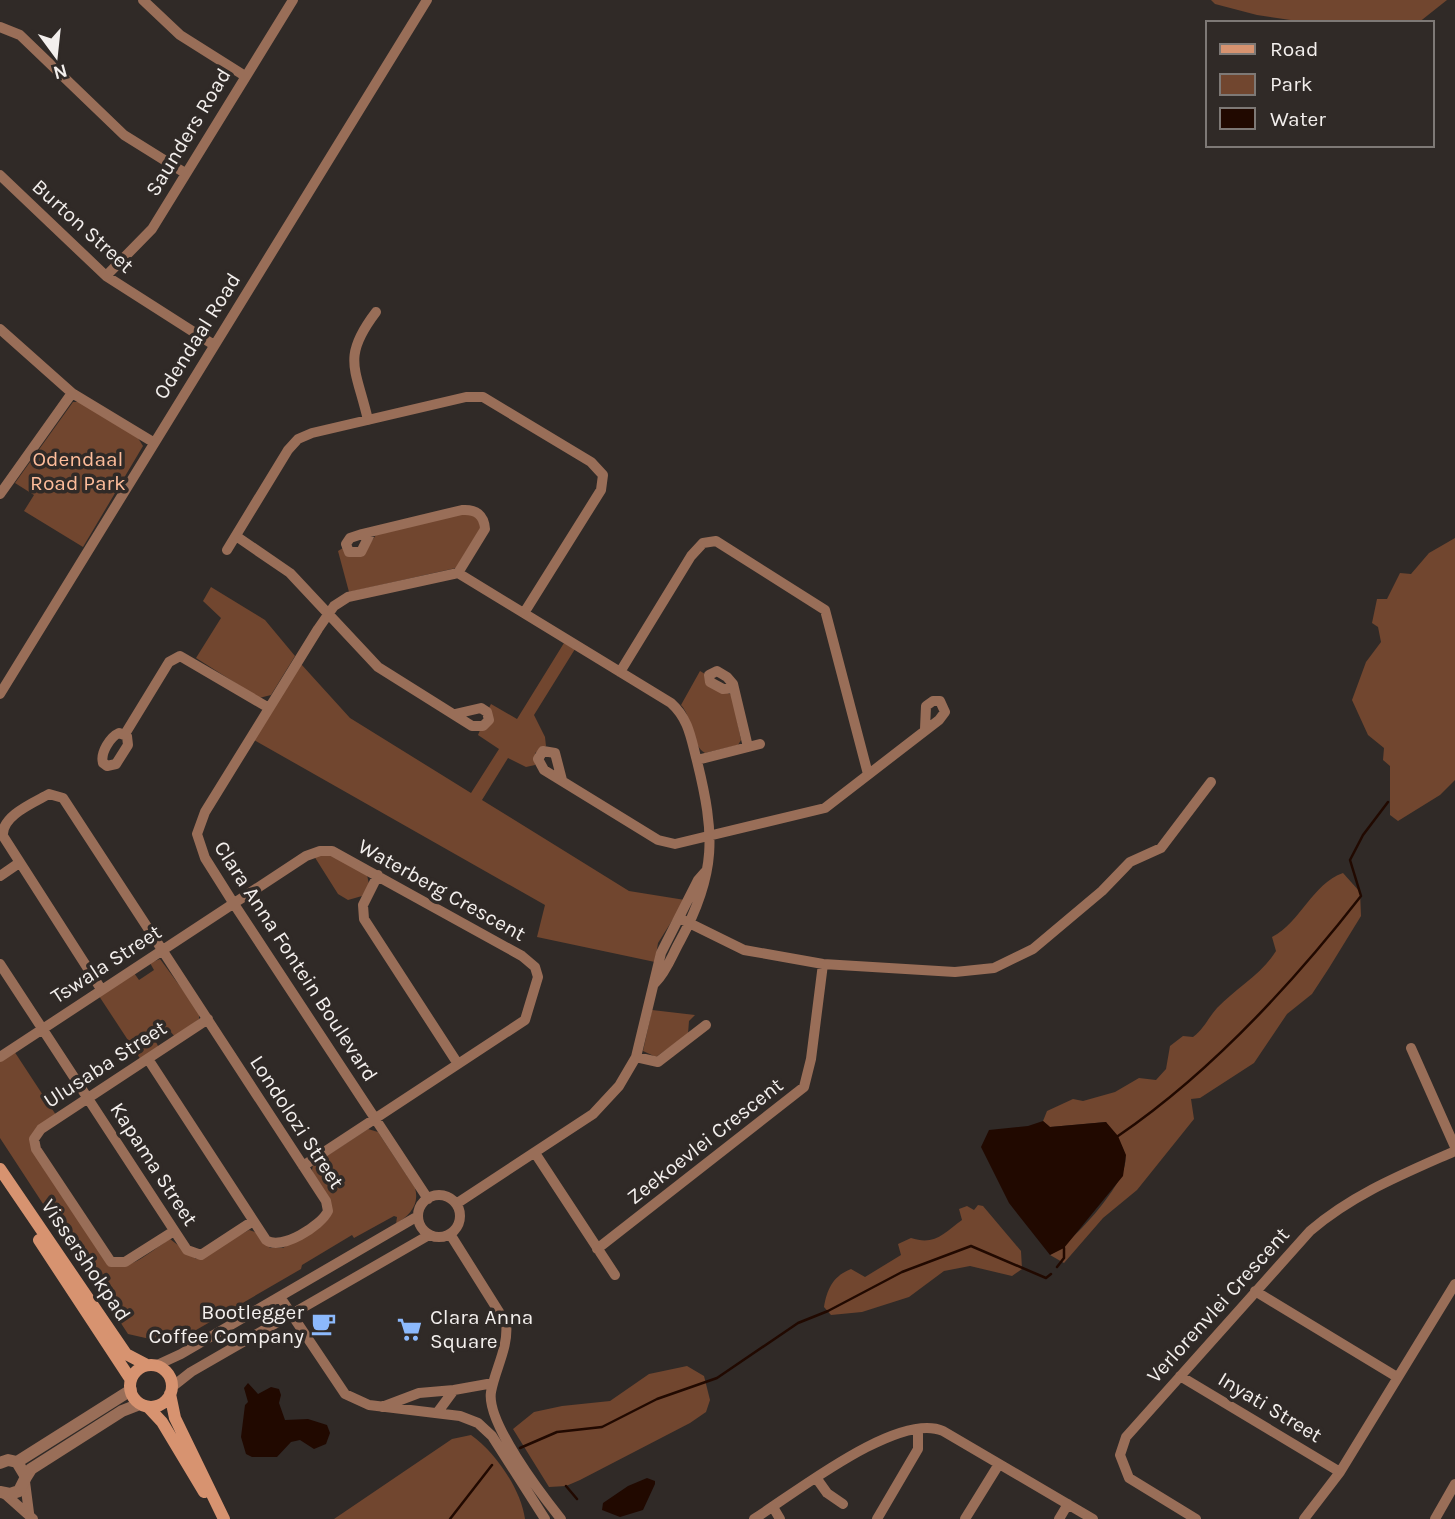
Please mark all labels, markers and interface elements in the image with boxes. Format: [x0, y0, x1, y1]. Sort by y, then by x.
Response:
north arrow [21, 21, 91, 91]
legend [1206, 21, 1434, 147]
text: Road [1270, 37, 1318, 61]
text: N [51, 59, 70, 84]
street label: Saunders Road [140, 64, 236, 200]
text: Park [1270, 72, 1313, 96]
text: Water [1270, 107, 1326, 131]
street label: Burton Street [27, 174, 139, 278]
street label: Odendaal Road [149, 268, 245, 404]
park label: Odendaal Road Park [30, 447, 126, 495]
street label: Waterberg Crescent [354, 834, 530, 946]
street label: Clara Anna Fontein Boulevard [209, 836, 383, 1086]
street label: Tswala Street [46, 919, 166, 1008]
street label: Ulusaba Street [39, 1015, 171, 1113]
street label: Londolozi Street [245, 1051, 349, 1193]
street label: Zeekoevlei Crescent [622, 1073, 788, 1209]
street label: Kapama Street [105, 1098, 203, 1230]
street label: Vissershokpad [36, 1195, 136, 1325]
street label: Verlorenvlei Crescent [1142, 1222, 1294, 1388]
place label: Bootlegger Coffee Company [148, 1300, 304, 1348]
place label: Clara Anna Square [430, 1305, 533, 1353]
cafe icon: Bootlegger Coffee Company [310, 1310, 338, 1338]
supermarket icon: Clara Anna Square [396, 1315, 424, 1343]
street label: Inyati Street [1214, 1367, 1326, 1447]

